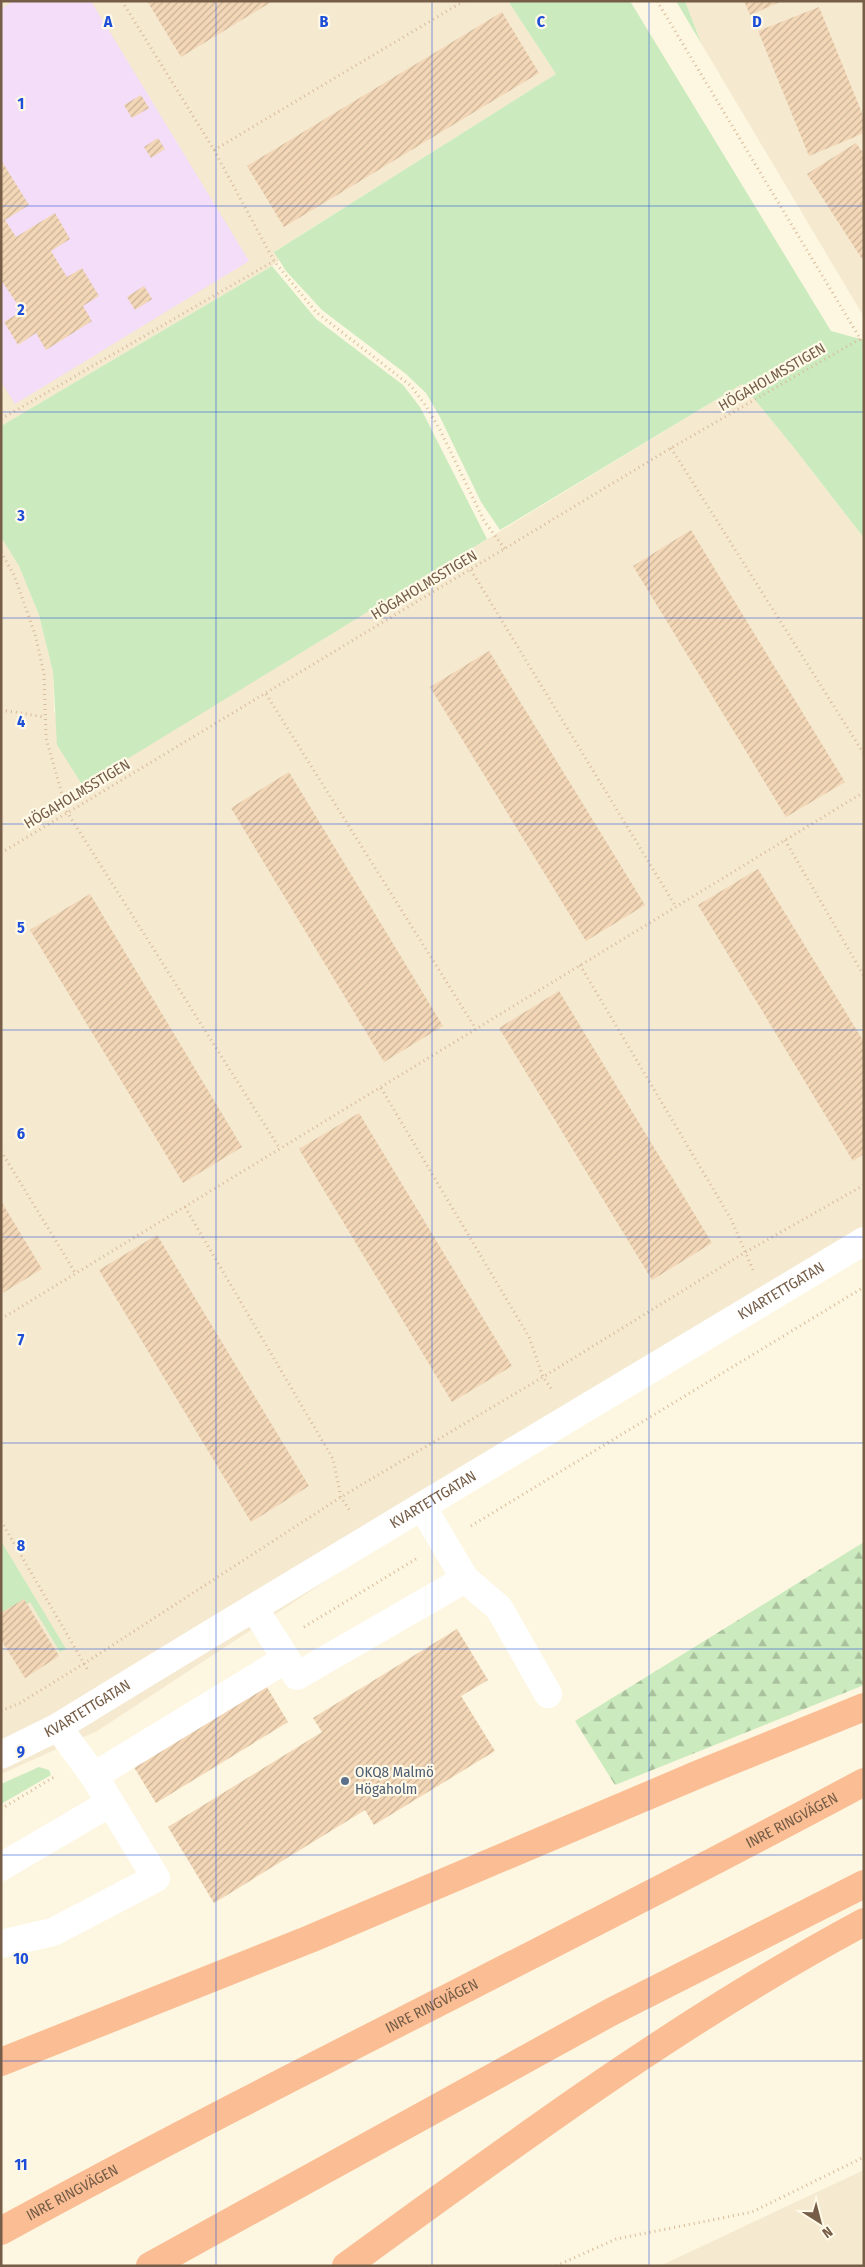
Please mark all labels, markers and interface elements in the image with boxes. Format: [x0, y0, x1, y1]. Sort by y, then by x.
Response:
text: A [103, 12, 113, 31]
text: B [320, 12, 329, 31]
text: C [537, 12, 546, 31]
text: D [752, 12, 762, 31]
text: 1 [18, 94, 24, 113]
text: 2 [16, 300, 25, 319]
street label: HÖGAHOLMSSTIGEN [715, 339, 829, 415]
text: 3 [16, 506, 25, 525]
street label: HÖGAHOLMSSTIGEN [368, 546, 480, 624]
text: 4 [17, 712, 25, 731]
street label: HÖGAHOLMSSTIGEN [21, 755, 133, 833]
text: 5 [17, 918, 25, 937]
text: 6 [17, 1124, 25, 1143]
street label: KVARTETTGATAN [735, 1258, 828, 1324]
text: 7 [18, 1330, 25, 1349]
street label: KVARTETTGATAN [387, 1467, 479, 1532]
text: 8 [17, 1536, 26, 1555]
street label: KVARTETTGATAN [41, 1676, 134, 1741]
text: 9 [17, 1742, 25, 1761]
place label: OKQ8 Malmö Högaholm [355, 1763, 434, 1798]
marker: OKQ8 Malmö Högaholm [339, 1775, 351, 1787]
street label: INRE RINGVÄGEN [743, 1789, 841, 1852]
text: 10 [13, 1949, 29, 1968]
street label: INRE RINGVÄGEN [382, 1975, 481, 2037]
text: 11 [14, 2155, 28, 2174]
street label: INRE RINGVÄGEN [23, 2161, 121, 2224]
north arrow [795, 2197, 845, 2247]
text: N [819, 2223, 836, 2241]

